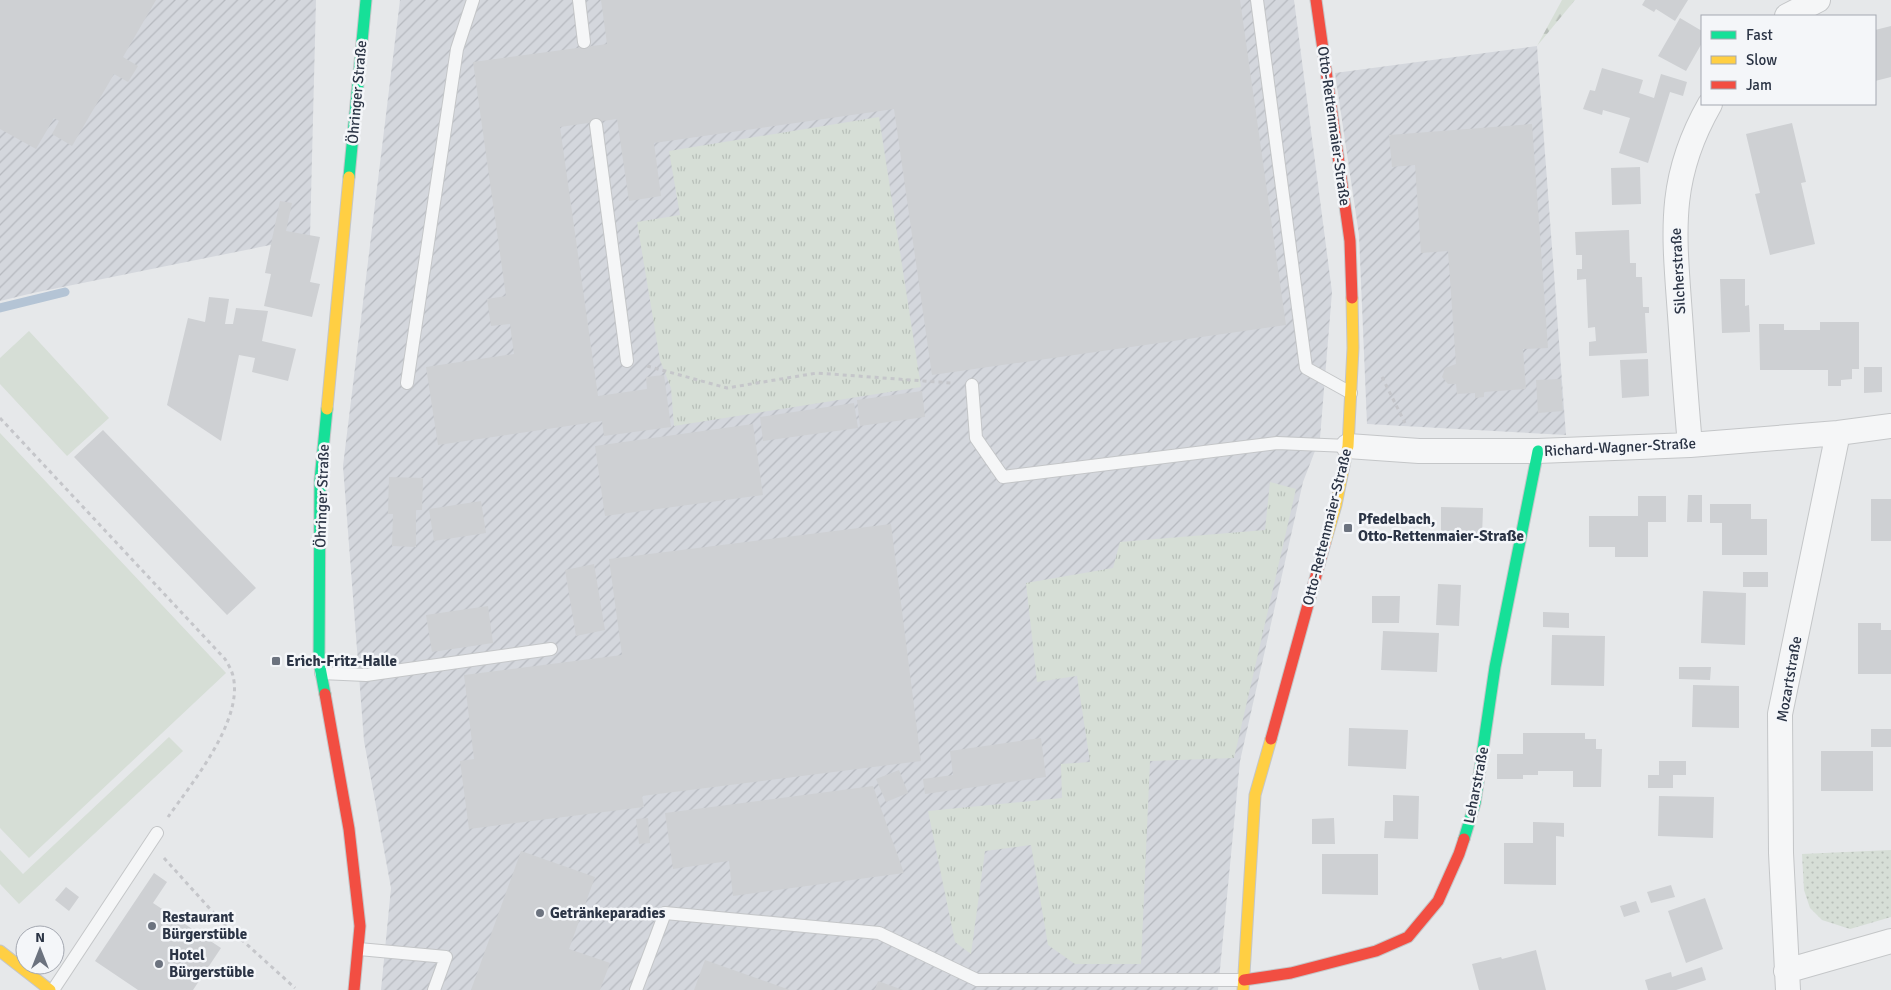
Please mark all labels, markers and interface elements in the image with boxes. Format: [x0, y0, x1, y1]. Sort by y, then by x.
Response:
legend [1701, 15, 1876, 105]
text: Fast [1746, 26, 1773, 44]
street label: Öhringer Straße [344, 39, 370, 145]
street label: Otto-Rettenmaier-Straße [1314, 45, 1354, 207]
text: Slow [1746, 51, 1777, 69]
text: Jam [1746, 76, 1772, 94]
street label: Silcherstraße [1667, 227, 1689, 315]
street label: Richard-Wagner-Straße [1544, 434, 1696, 460]
street label: Öhringer Straße [311, 444, 333, 548]
street label: Otto-Rettenmaier-Straße [1299, 447, 1355, 607]
place label: Pfedelbach, Otto-Rettenmaier-Straße [1358, 510, 1524, 545]
marker: Pfedelbach, Otto-Rettenmaier-Straße [1342, 522, 1354, 534]
street label: Mozartstraße [1773, 635, 1805, 723]
place label: Erich-Fritz-Halle [286, 652, 397, 670]
marker: Erich-Fritz-Halle [270, 655, 282, 667]
street label: Leharstraße [1460, 745, 1492, 825]
place label: Getränkeparadies [550, 904, 666, 922]
marker: Getränkeparadies [534, 907, 546, 919]
place label: Restaurant Bürgerstüble [162, 908, 247, 943]
marker: Restaurant Bürgerstüble [146, 920, 158, 932]
north arrow [15, 925, 65, 975]
text: N [35, 929, 45, 946]
place label: Hotel Bürgerstüble [169, 946, 254, 981]
marker: Hotel Bürgerstüble [153, 958, 165, 970]

